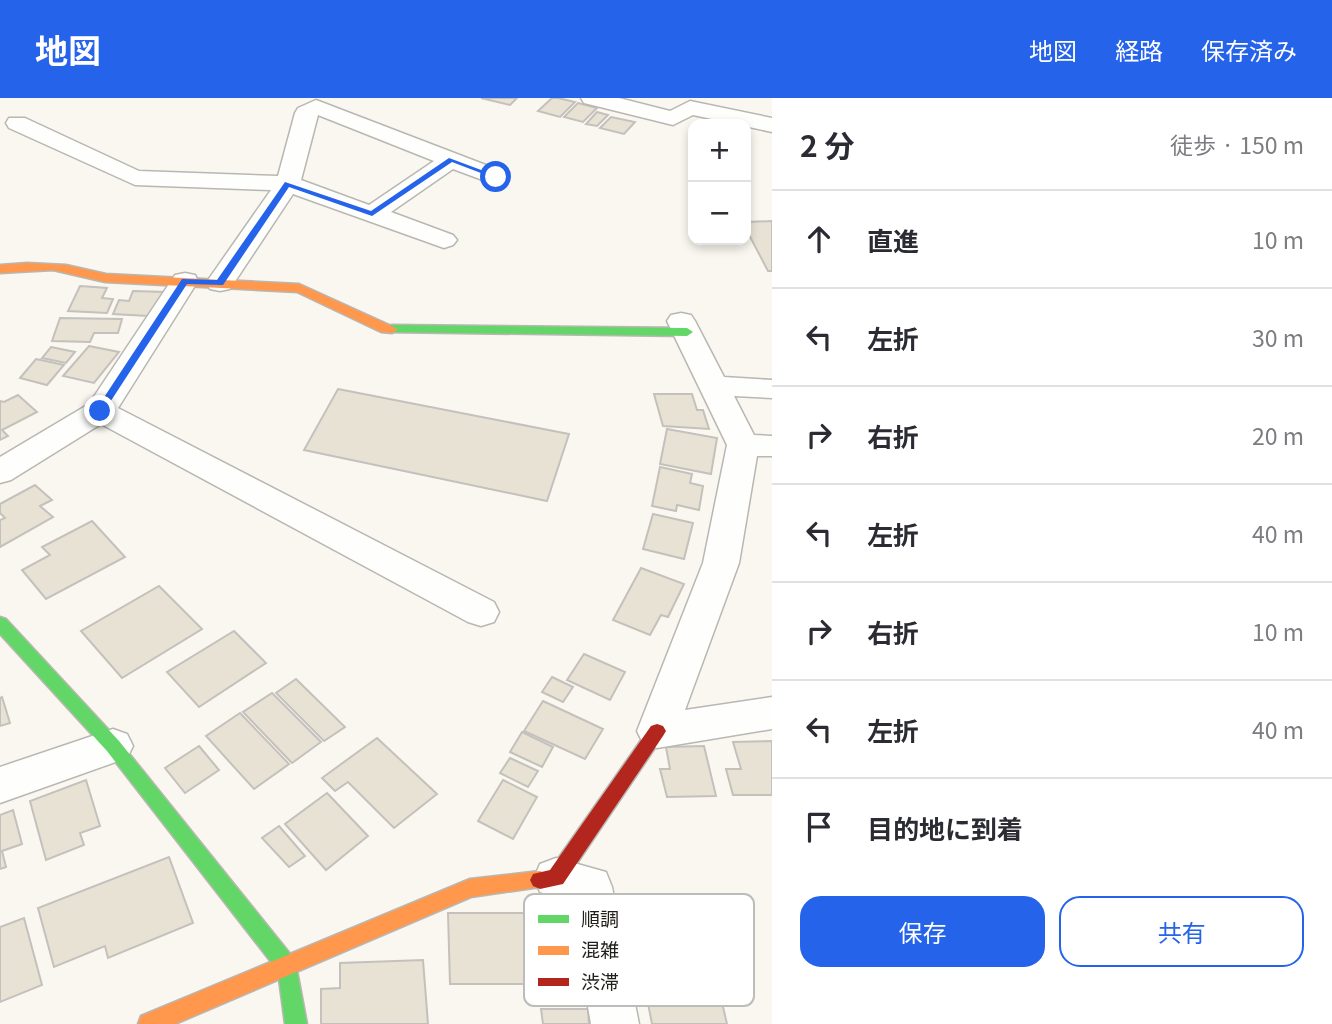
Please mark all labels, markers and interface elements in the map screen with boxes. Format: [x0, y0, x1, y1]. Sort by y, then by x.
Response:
text: 地図 [35, 25, 101, 73]
text: 地図 [1029, 32, 1077, 67]
text: 経路 [1115, 32, 1163, 67]
text: 保存済み [1201, 32, 1297, 67]
map controls [688, 119, 751, 245]
button: + [688, 119, 751, 182]
text: 2 分 [800, 122, 855, 166]
text: 徒歩 · 150 m [1170, 127, 1304, 161]
route start [480, 161, 511, 192]
button: − [688, 182, 751, 245]
icon: ahead [800, 220, 838, 258]
text: 直進 [867, 221, 919, 258]
text: 10 m [1252, 222, 1304, 256]
icon: left [800, 318, 838, 356]
text: 左折 [867, 319, 919, 356]
text: 30 m [1252, 320, 1304, 354]
route end [84, 395, 115, 426]
icon: right [800, 416, 838, 454]
text: 右折 [867, 417, 919, 454]
text: 20 m [1252, 418, 1304, 452]
icon: left [800, 514, 838, 552]
text: 左折 [867, 515, 919, 552]
text: 40 m [1252, 516, 1304, 550]
icon: right [800, 612, 838, 650]
text: 右折 [867, 613, 919, 650]
text: 10 m [1252, 614, 1304, 648]
icon: left [800, 710, 838, 748]
text: 左折 [867, 711, 919, 748]
text: 40 m [1252, 712, 1304, 746]
icon: arrive [800, 808, 838, 846]
text: 目的地に到着 [867, 809, 1023, 846]
legend [524, 894, 754, 1006]
button: 保存 [800, 896, 1045, 967]
button: 共有 [1059, 896, 1304, 967]
text: 順調 [581, 904, 619, 931]
text: 混雑 [581, 935, 619, 962]
text: 渋滞 [581, 967, 619, 994]

